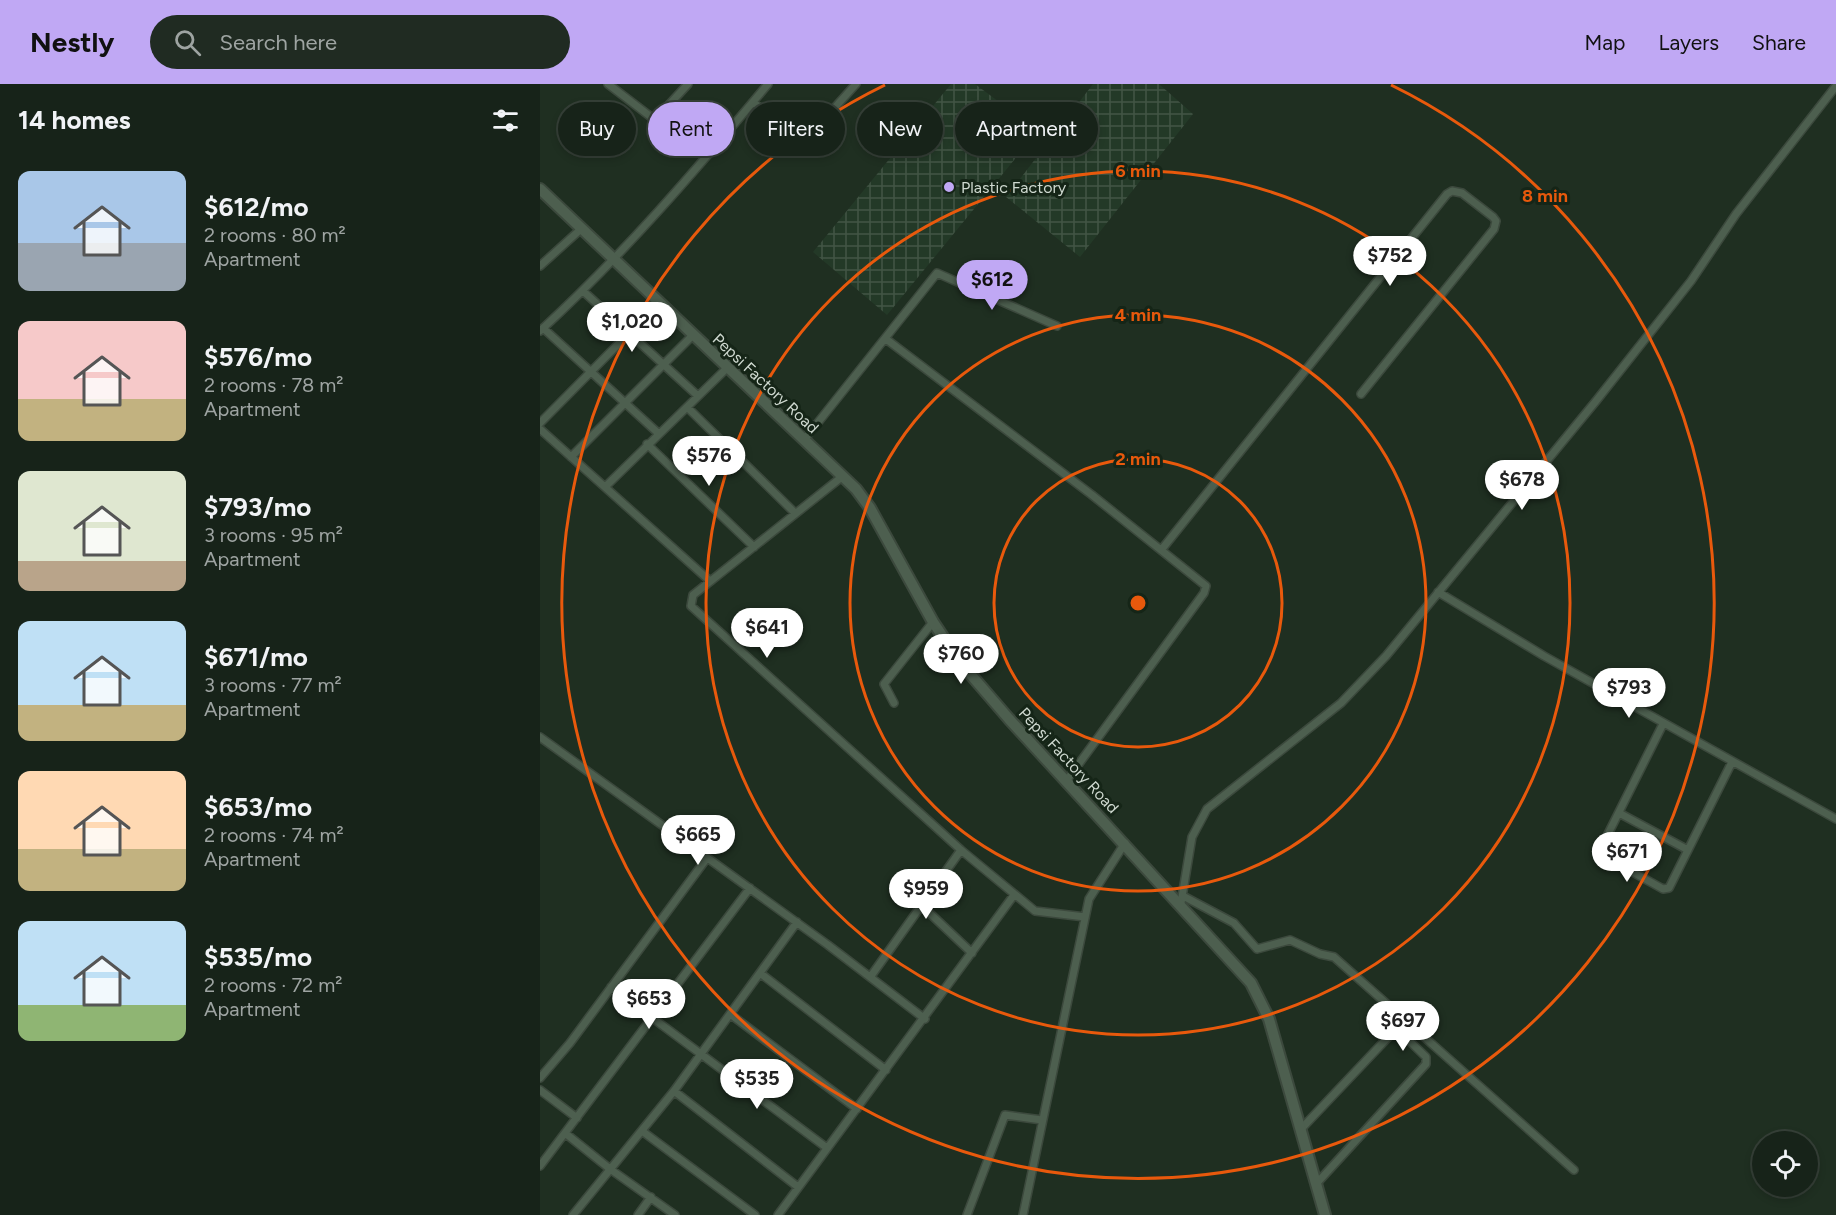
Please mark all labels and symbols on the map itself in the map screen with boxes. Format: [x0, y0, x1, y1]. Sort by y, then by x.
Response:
text: 6 min [1115, 160, 1161, 182]
place label: Plastic Factory [961, 178, 1067, 197]
marker: Plastic Factory [942, 180, 956, 194]
text: 8 min [1522, 185, 1568, 207]
pin: $752 [1354, 236, 1426, 287]
pin: $612 [956, 260, 1028, 311]
pin: $1,020 [583, 302, 681, 353]
text: 4 min [1115, 304, 1161, 326]
street label: Pepsi Factory Road [709, 329, 823, 437]
pin: $576 [673, 436, 745, 487]
text: 2 min [1115, 448, 1161, 470]
pin: $678 [1486, 460, 1558, 511]
centre of rings [1128, 593, 1148, 613]
pin: $641 [731, 608, 803, 659]
pin: $760 [925, 634, 997, 685]
pin: $793 [1593, 668, 1665, 719]
street label: Pepsi Factory Road [1015, 703, 1123, 817]
pin: $665 [662, 815, 734, 866]
pin: $671 [1591, 832, 1663, 883]
pin: $959 [890, 869, 962, 920]
pin: $653 [613, 979, 685, 1030]
pin: $697 [1367, 1001, 1439, 1052]
pin: $535 [721, 1059, 793, 1110]

